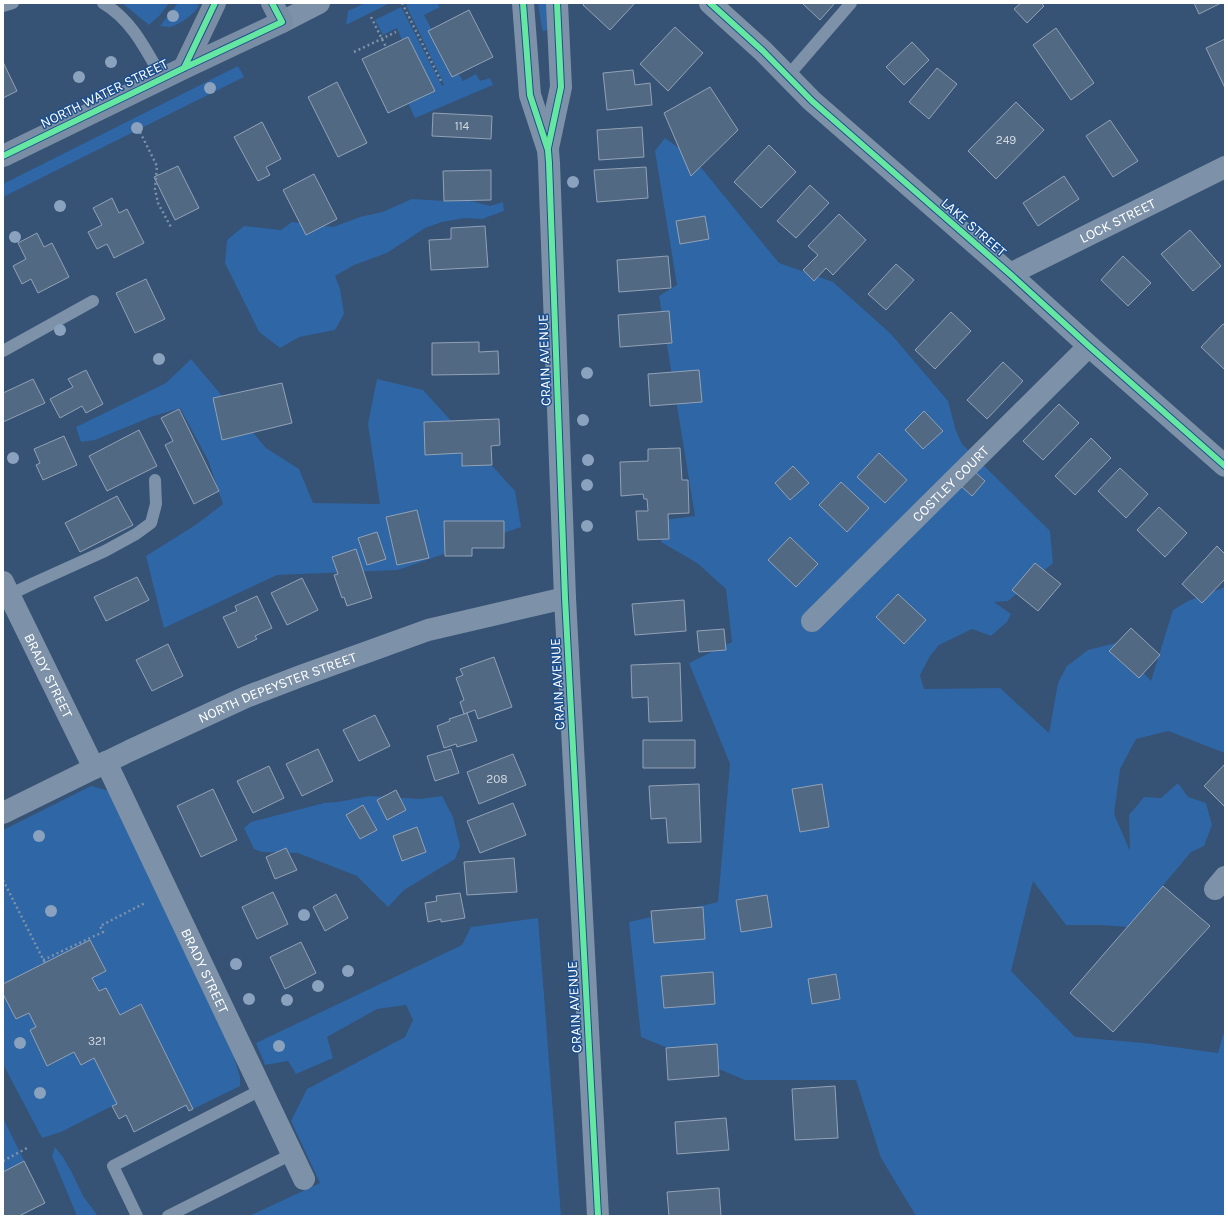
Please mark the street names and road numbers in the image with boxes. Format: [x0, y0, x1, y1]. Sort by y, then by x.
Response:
street label: NORTH WATER STREET [38, 55, 171, 132]
street label: LAKE STREET [938, 194, 1010, 260]
street label: LOCK STREET [1077, 195, 1159, 247]
street label: CRAIN AVENUE [534, 314, 555, 406]
street label: COSTLEY COURT [909, 442, 993, 526]
street label: BRADY STREET [20, 631, 76, 721]
street label: CRAIN AVENUE [547, 638, 568, 730]
street label: NORTH DEPEYSTER STREET [196, 649, 359, 727]
street label: BRADY STREET [177, 926, 232, 1016]
street label: CRAIN AVENUE [564, 961, 585, 1053]

